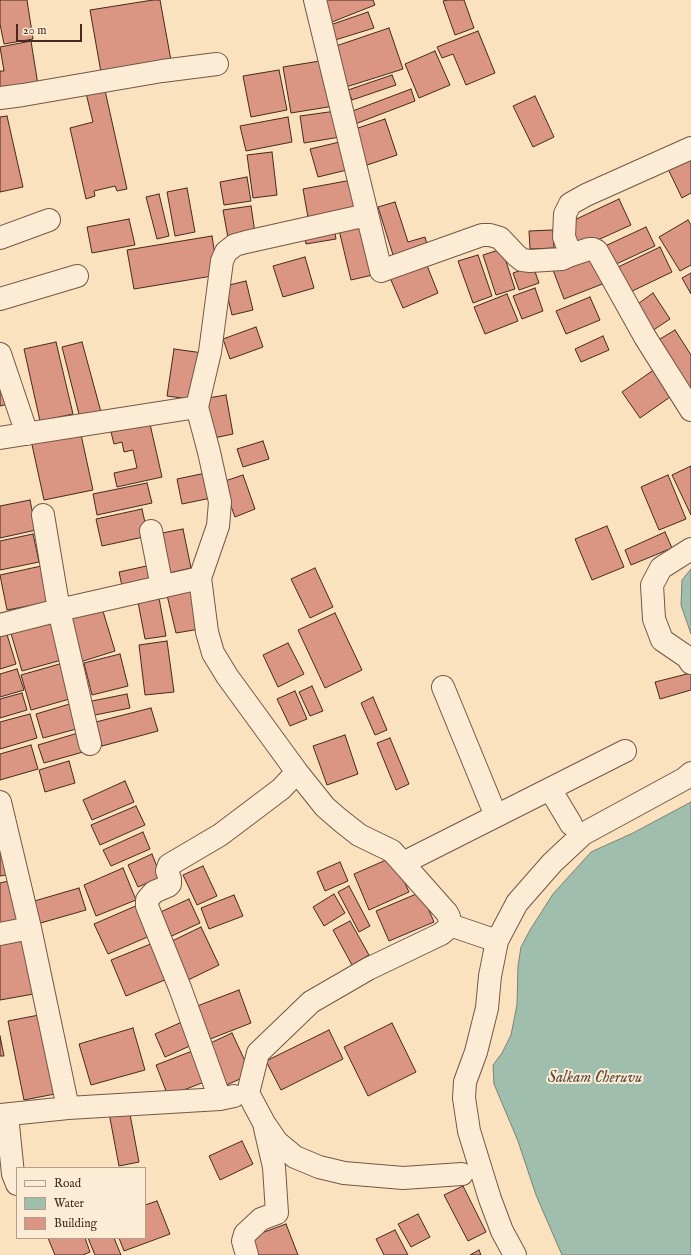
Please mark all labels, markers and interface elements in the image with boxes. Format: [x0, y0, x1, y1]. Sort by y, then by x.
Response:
scale bar [18, 16, 84, 42]
text: 20 m [23, 23, 46, 38]
water label: Salkam Cheruvu [548, 1069, 642, 1089]
legend [16, 1167, 146, 1239]
text: Road [54, 1176, 81, 1191]
text: Water [54, 1196, 84, 1211]
text: Building [54, 1216, 97, 1231]

